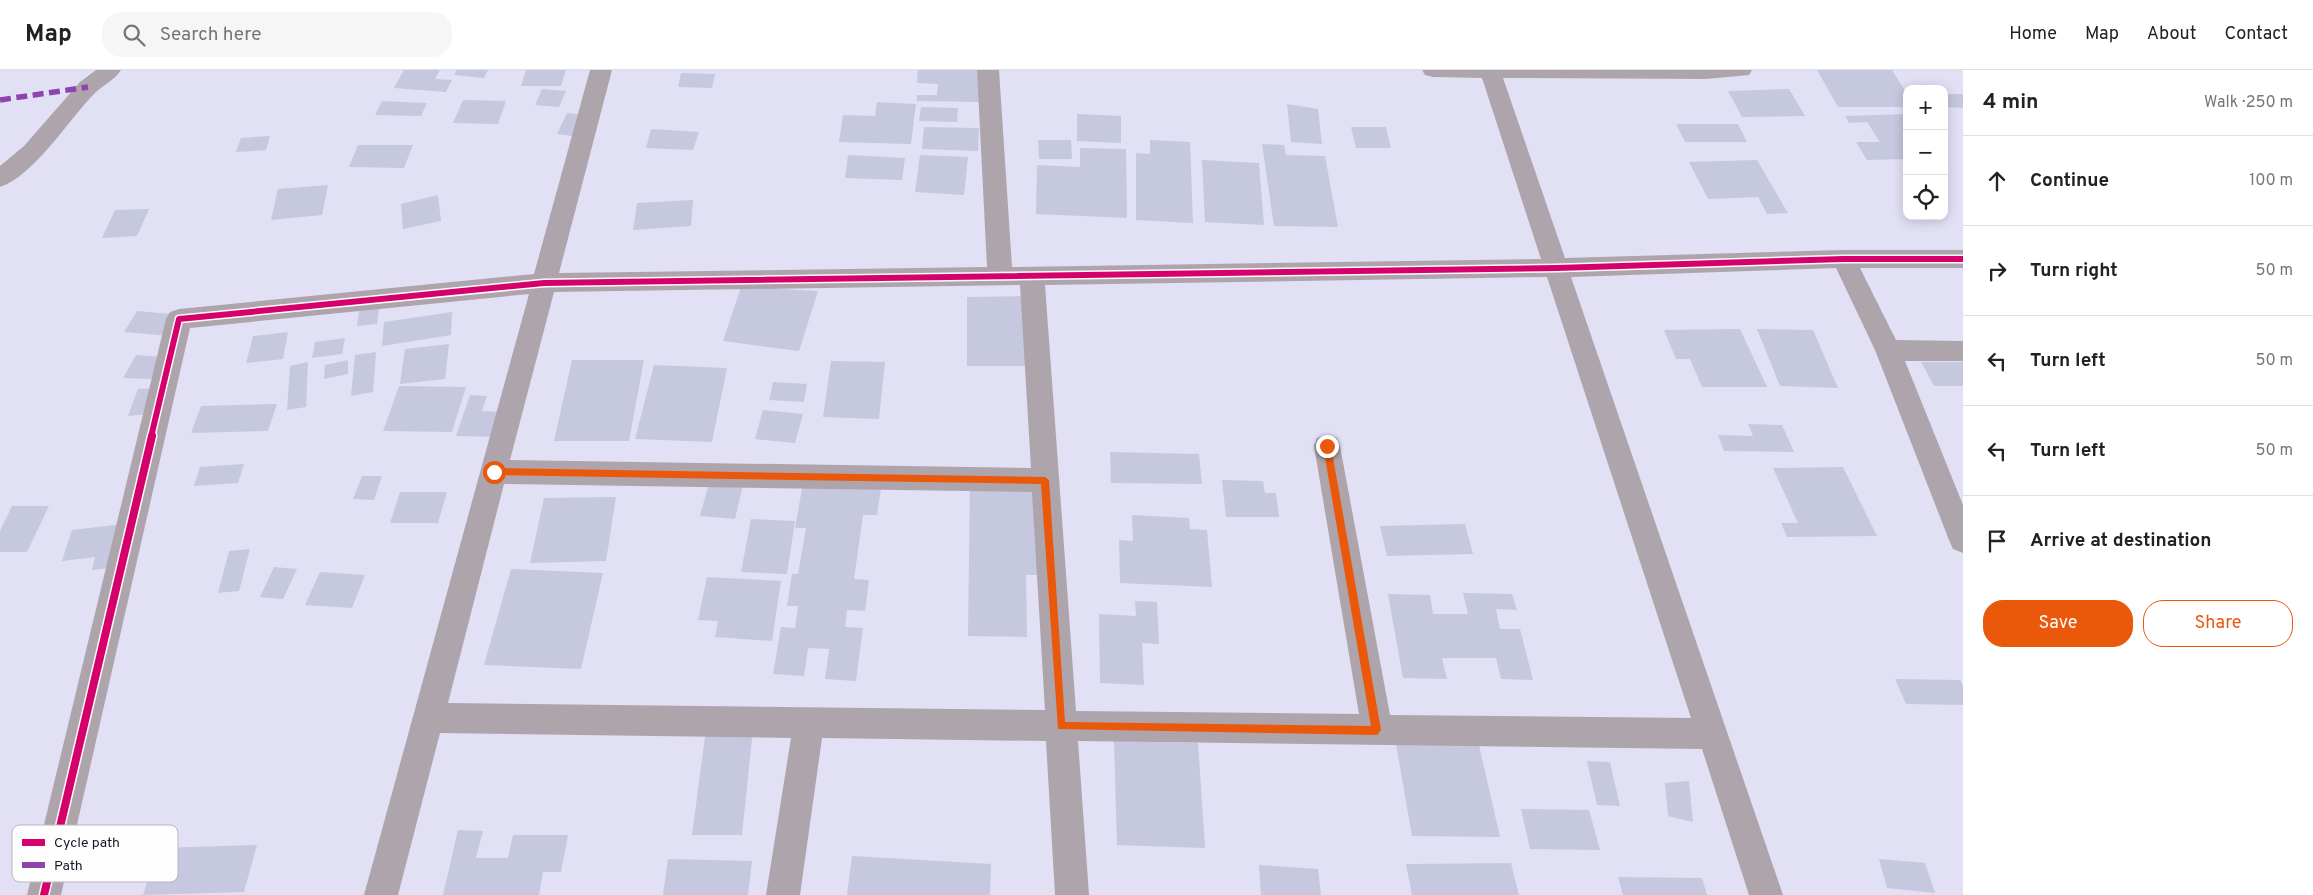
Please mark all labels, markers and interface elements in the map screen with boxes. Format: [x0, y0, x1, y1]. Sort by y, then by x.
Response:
search box [102, 12, 452, 57]
text: Map [25, 20, 72, 50]
icon: search [120, 21, 148, 49]
text: Search here [160, 23, 261, 47]
text: Home [2009, 23, 2057, 46]
text: Map [2085, 23, 2119, 46]
text: About [2147, 23, 2196, 46]
text: Contact [2224, 23, 2288, 46]
map controls [1903, 85, 1948, 220]
button: + [1903, 85, 1948, 130]
text: 4 min [1983, 89, 2039, 116]
text: Walk · 250 m [2204, 93, 2293, 113]
button: − [1903, 130, 1948, 175]
icon: ahead [1983, 167, 2011, 195]
text: Continue [2030, 169, 2109, 193]
text: 100 m [2249, 171, 2293, 191]
button: locate [1903, 175, 1948, 220]
icon: right [1983, 257, 2011, 285]
text: Turn right [2030, 259, 2118, 283]
text: 50 m [2256, 261, 2293, 281]
icon: left [1983, 347, 2011, 375]
text: Turn left [2030, 349, 2106, 373]
text: 50 m [2256, 351, 2293, 371]
route end [1316, 435, 1339, 458]
icon: left [1983, 437, 2011, 465]
text: Turn left [2030, 439, 2106, 463]
text: 50 m [2256, 441, 2293, 461]
route start [483, 461, 506, 484]
icon: arrive [1983, 527, 2011, 555]
text: Arrive at destination [2030, 529, 2211, 553]
button: Save [1983, 600, 2133, 647]
button: Share [2143, 600, 2293, 647]
legend [12, 825, 178, 882]
text: Cycle path [54, 835, 120, 852]
text: Path [54, 858, 83, 875]

